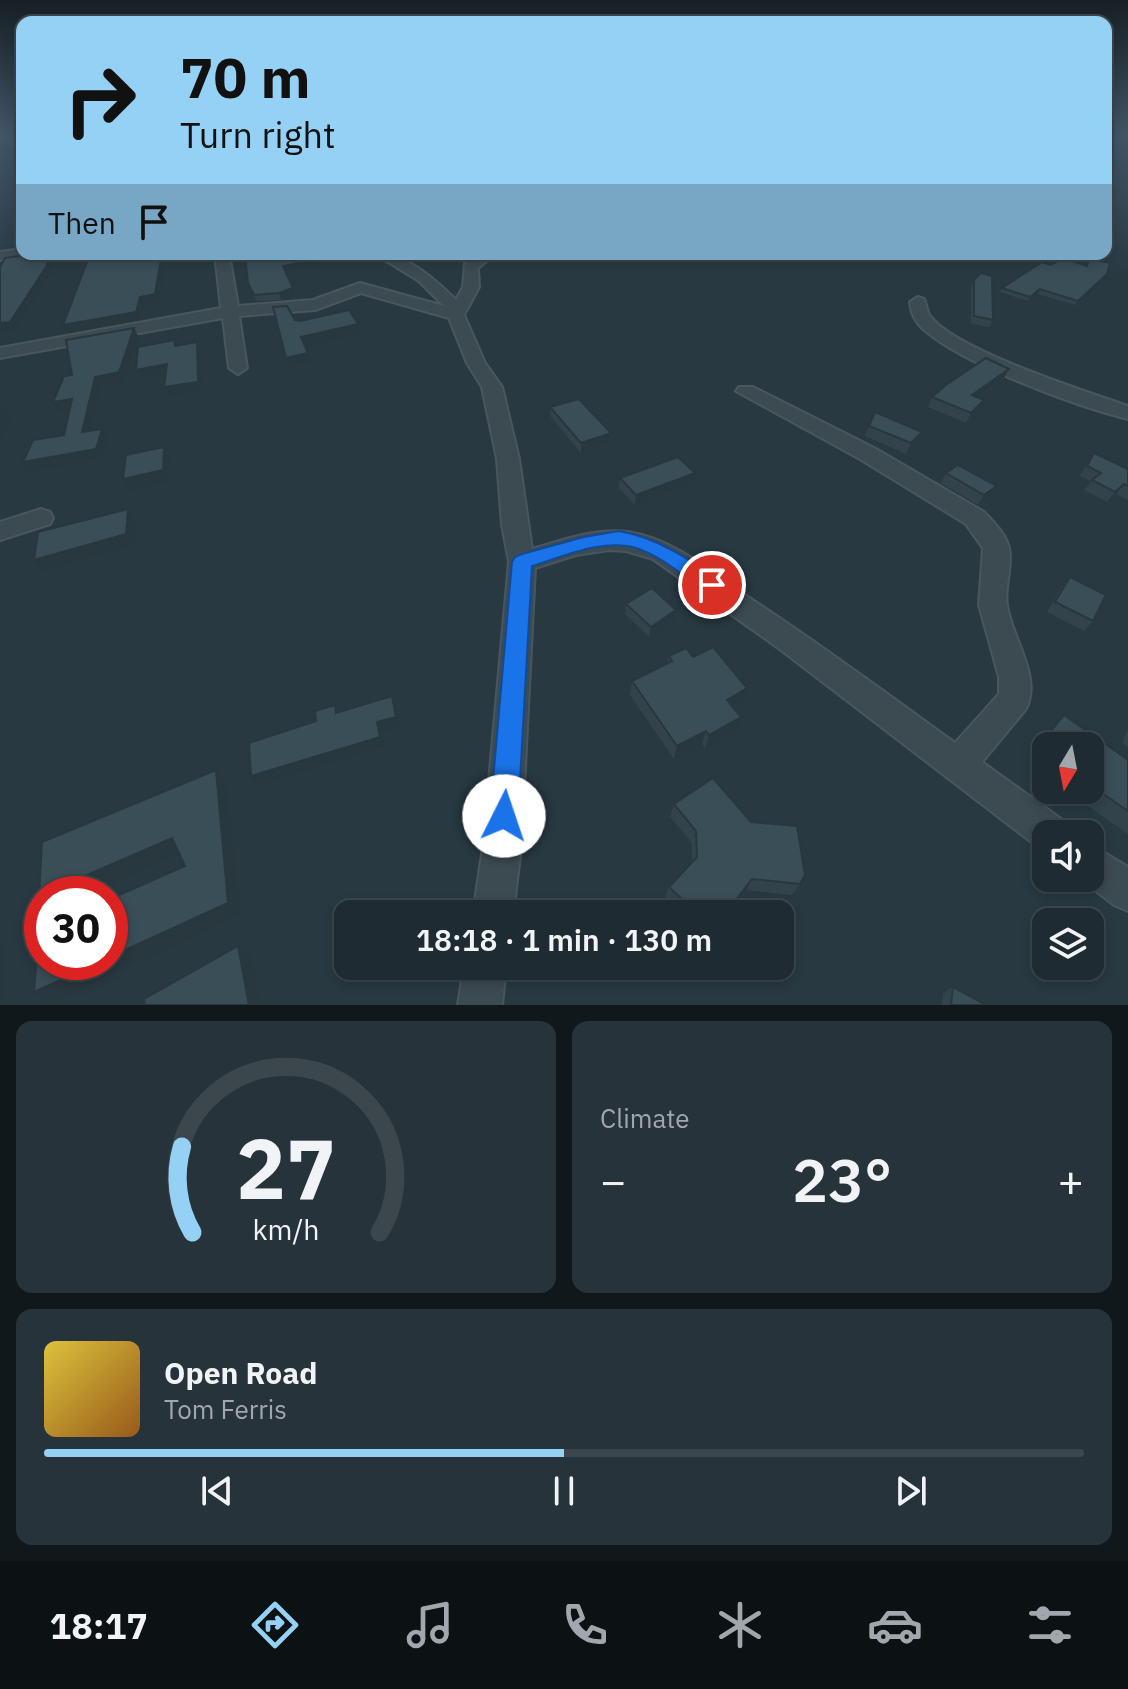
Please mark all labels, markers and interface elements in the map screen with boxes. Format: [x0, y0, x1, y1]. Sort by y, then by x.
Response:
text: 70 m [180, 41, 310, 113]
icon: right [48, 48, 152, 152]
text: Turn right [180, 111, 336, 158]
icon: arrive [132, 200, 176, 244]
text: Then [48, 203, 116, 242]
pin [678, 551, 746, 619]
icon: arrive [690, 563, 734, 607]
north arrow [1032, 732, 1104, 804]
map controls [1032, 732, 1104, 980]
position arrow [462, 774, 546, 858]
button: sound [1032, 820, 1104, 892]
speed limit sign: 30 [24, 876, 128, 980]
button: layers [1032, 908, 1104, 980]
text: 18:18 · 1 min · 130 m [416, 920, 712, 959]
text: Climate [600, 1101, 690, 1135]
text: 27 [236, 1114, 336, 1222]
text: 23° [792, 1140, 892, 1219]
text: − [600, 1152, 626, 1209]
text: + [1058, 1152, 1084, 1209]
text: km/h [252, 1211, 320, 1248]
text: Open Road [164, 1353, 317, 1392]
text: Tom Ferris [164, 1392, 287, 1426]
icon: previous [195, 1469, 239, 1513]
icon: pause [542, 1469, 586, 1513]
icon: next [889, 1469, 933, 1513]
icon: directions [247, 1597, 303, 1653]
icon: music [402, 1597, 458, 1653]
icon: phone [557, 1597, 613, 1653]
icon: climate [712, 1597, 768, 1653]
icon: car [867, 1597, 923, 1653]
icon: filters [1022, 1597, 1078, 1653]
text: 18:17 [50, 1602, 148, 1649]

